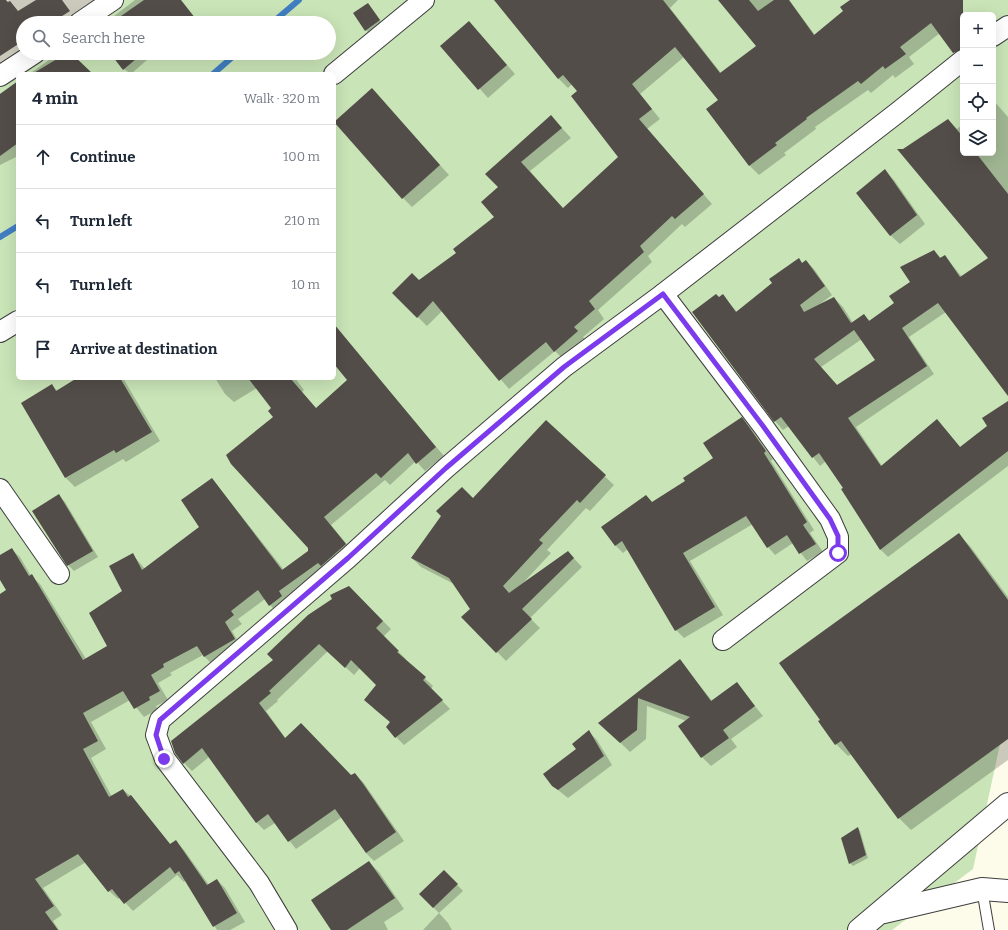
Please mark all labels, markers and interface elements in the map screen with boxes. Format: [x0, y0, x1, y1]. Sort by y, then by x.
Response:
map controls [960, 12, 996, 156]
button: + [960, 12, 996, 48]
search box [16, 16, 336, 60]
icon: search [30, 27, 52, 49]
text: Search here [62, 29, 145, 47]
button: − [960, 48, 996, 84]
button: locate [960, 84, 996, 120]
text: 4 min [32, 88, 78, 109]
text: Walk · 320 m [244, 91, 320, 106]
button: layers [960, 120, 996, 156]
icon: ahead [32, 146, 54, 168]
text: Continue [70, 148, 136, 166]
text: 100 m [283, 149, 320, 164]
icon: left [32, 210, 54, 232]
text: Turn left [70, 212, 132, 230]
text: 210 m [284, 213, 320, 228]
icon: left [32, 274, 54, 296]
text: Turn left [70, 276, 132, 294]
text: 10 m [291, 277, 320, 292]
icon: arrive [32, 338, 54, 360]
text: Arrive at destination [70, 340, 217, 358]
route start [829, 544, 847, 562]
route end [155, 750, 173, 768]

